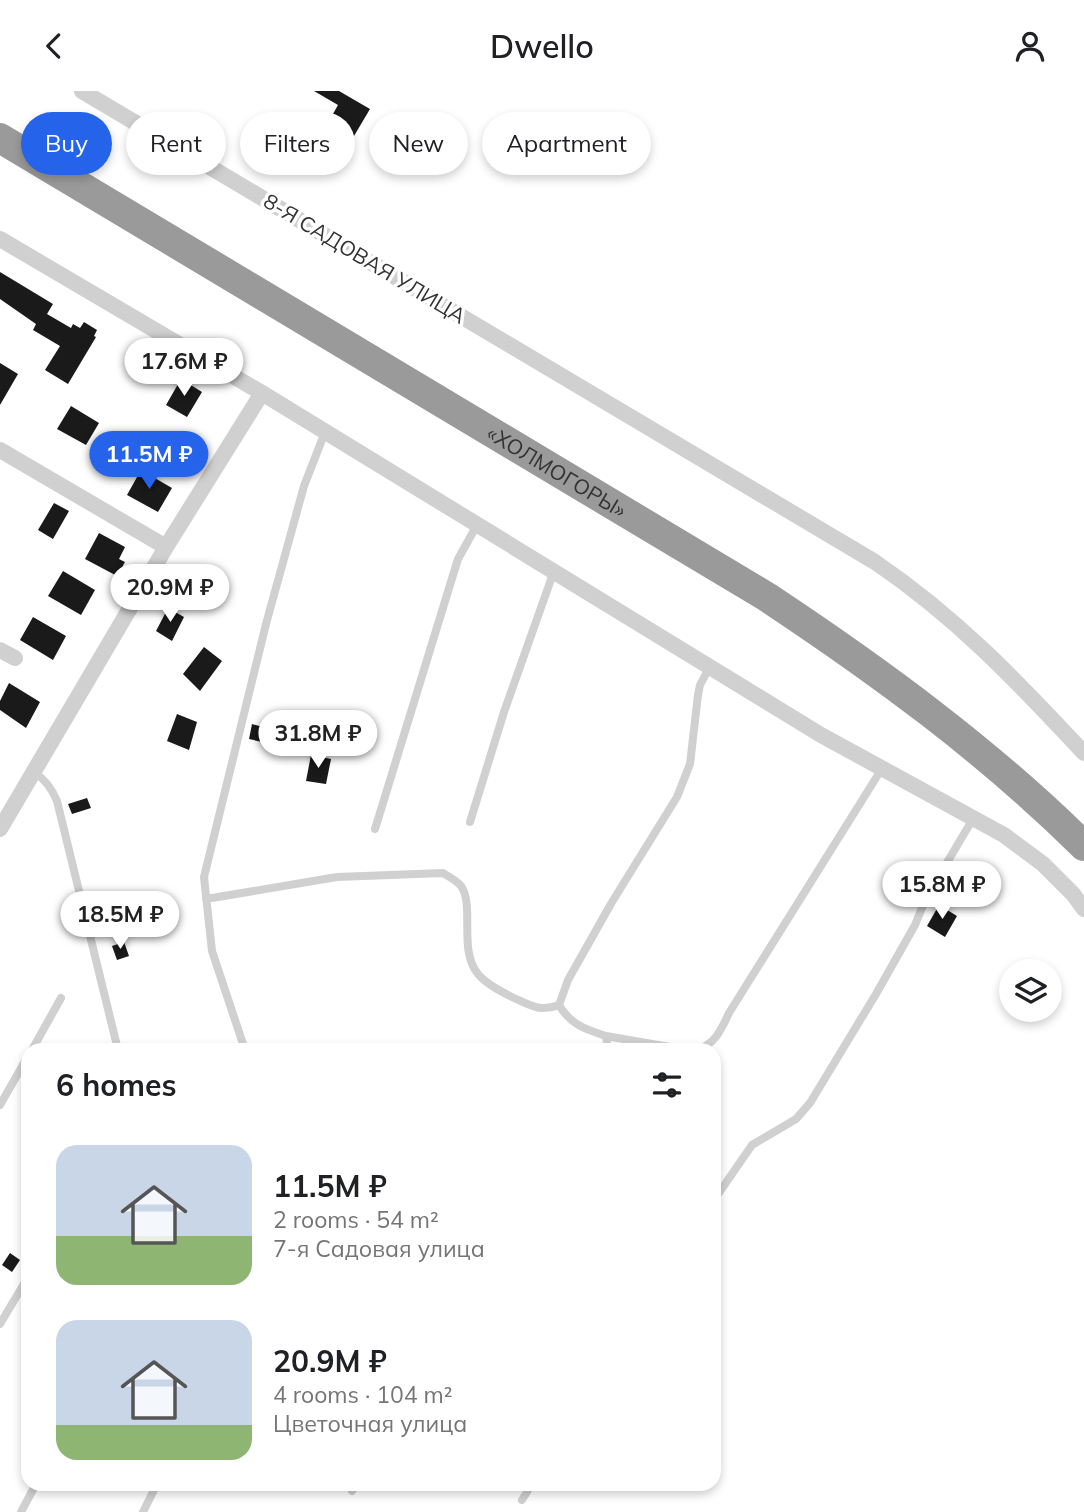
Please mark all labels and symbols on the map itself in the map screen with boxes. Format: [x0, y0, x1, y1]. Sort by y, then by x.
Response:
street label: 8-Я САДОВАЯ УЛИЦА [259, 187, 471, 329]
pin: 17.6M ₽ [119, 338, 249, 398]
street label: «ХОЛМОГОРЫ» [482, 420, 631, 523]
pin: 11.5M ₽ [84, 431, 214, 491]
pin: 20.9M ₽ [105, 565, 235, 624]
pin: 31.8M ₽ [253, 711, 383, 770]
pin: 15.8M ₽ [877, 861, 1007, 921]
pin: 18.5M ₽ [55, 891, 185, 951]

